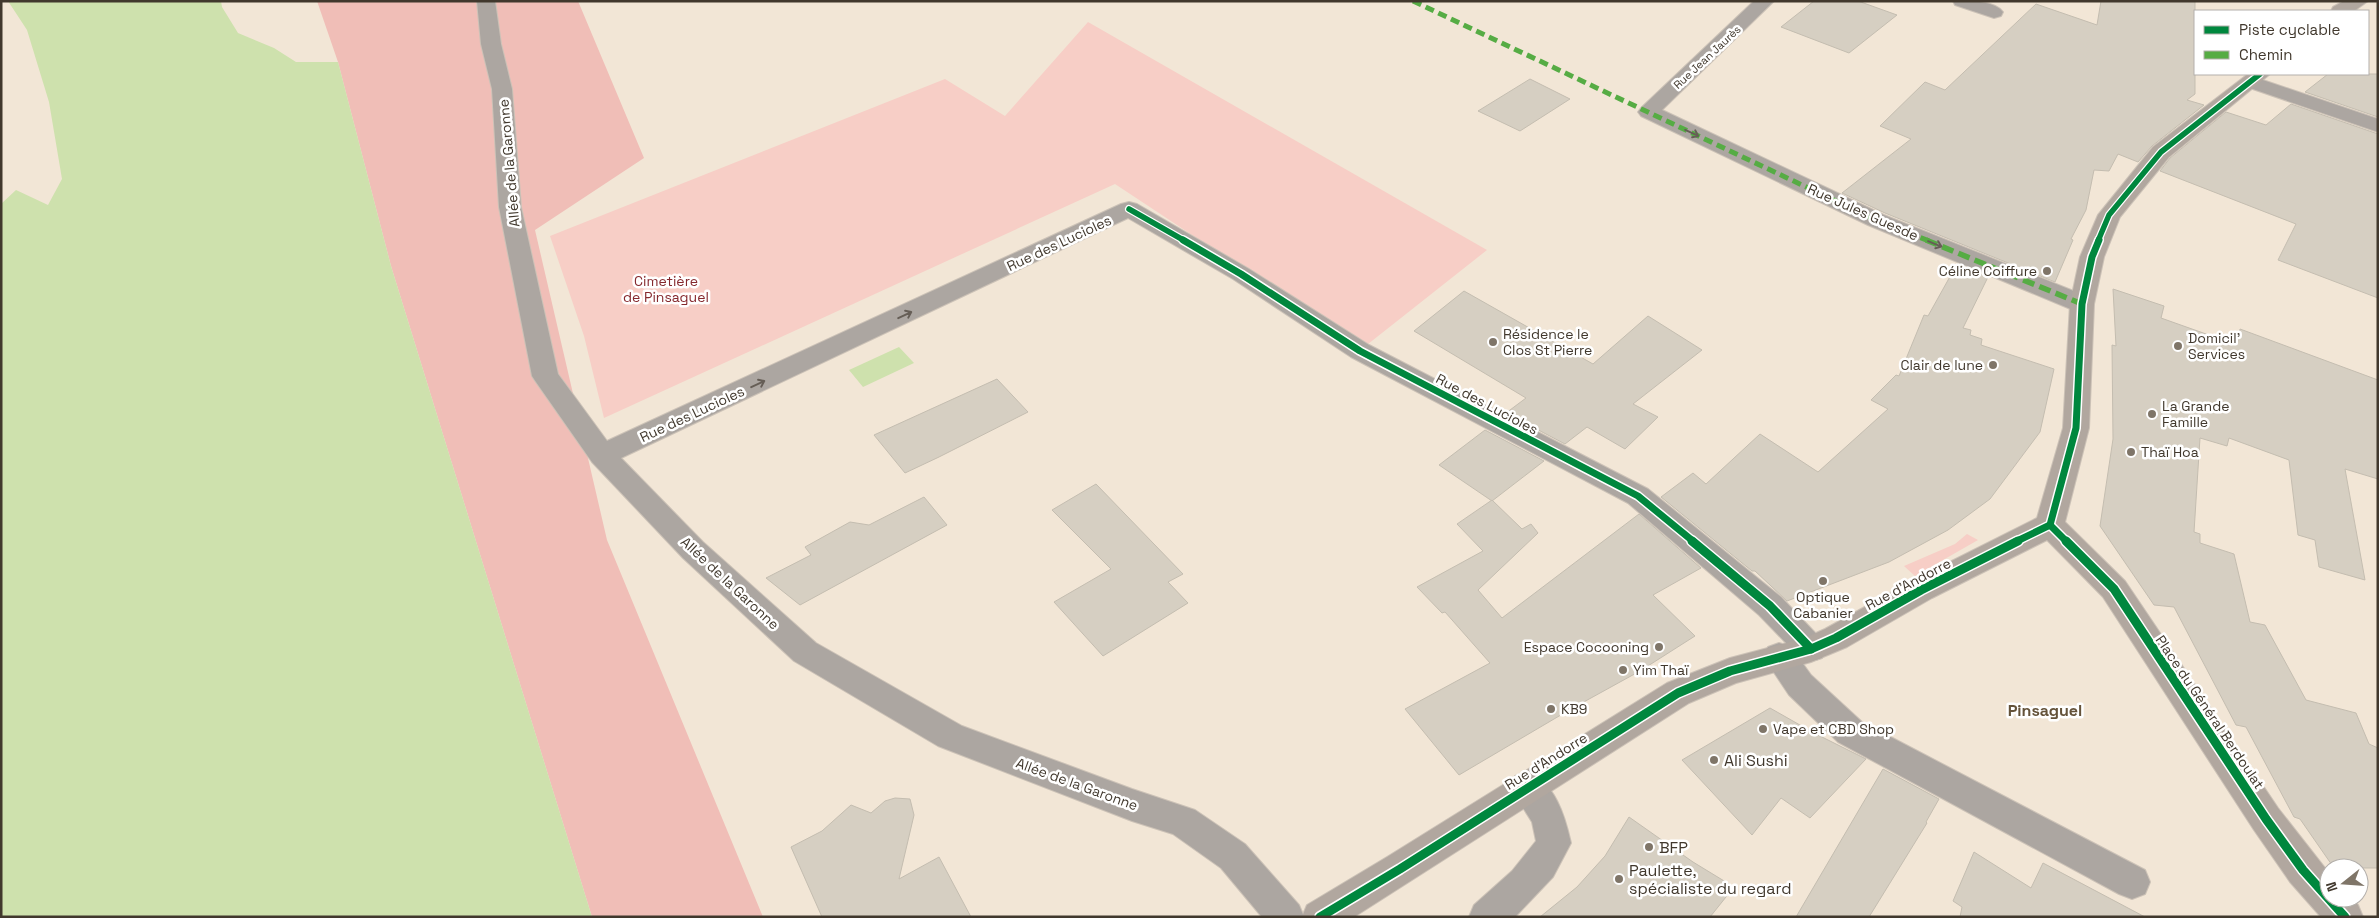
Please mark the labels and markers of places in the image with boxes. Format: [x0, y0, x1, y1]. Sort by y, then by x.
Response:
place label: Céline Coiffure [1939, 262, 2037, 280]
marker: Céline Coiffure [2041, 265, 2053, 277]
place label: Résidence le Clos St Pierre [1503, 325, 1592, 359]
place label: Domicil' Services [2188, 329, 2245, 363]
marker: Résidence le Clos St Pierre [1487, 336, 1499, 348]
marker: Domicil' Services [2172, 340, 2184, 352]
place label: Clair de lune [1900, 356, 1983, 374]
marker: Clair de lune [1987, 359, 1999, 371]
place label: La Grande Famille [2162, 397, 2230, 431]
marker: La Grande Famille [2146, 408, 2158, 420]
place label: Thaï Hoa [2141, 443, 2199, 461]
marker: Thaï Hoa [2125, 446, 2137, 458]
marker: Optique Cabanier [1817, 575, 1829, 587]
place label: Optique Cabanier [1793, 588, 1853, 622]
place label: Espace Cocooning [1524, 638, 1649, 656]
marker: Espace Cocooning [1653, 641, 1665, 653]
place label: Yim Thaï [1633, 661, 1689, 679]
marker: Yim Thaï [1617, 664, 1629, 676]
place label: KB9 [1561, 700, 1587, 718]
marker: KB9 [1545, 703, 1557, 715]
place label: Vape et CBD Shop [1773, 720, 1894, 738]
marker: Vape et CBD Shop [1757, 723, 1769, 735]
place label: Ali Sushi [1724, 750, 1788, 771]
marker: Ali Sushi [1708, 754, 1720, 766]
place label: BFP [1659, 837, 1688, 858]
marker: BFP [1643, 841, 1655, 853]
place label: Paulette, spécialiste du regard [1629, 860, 1792, 899]
marker: Paulette, spécialiste du regard [1613, 873, 1625, 885]

